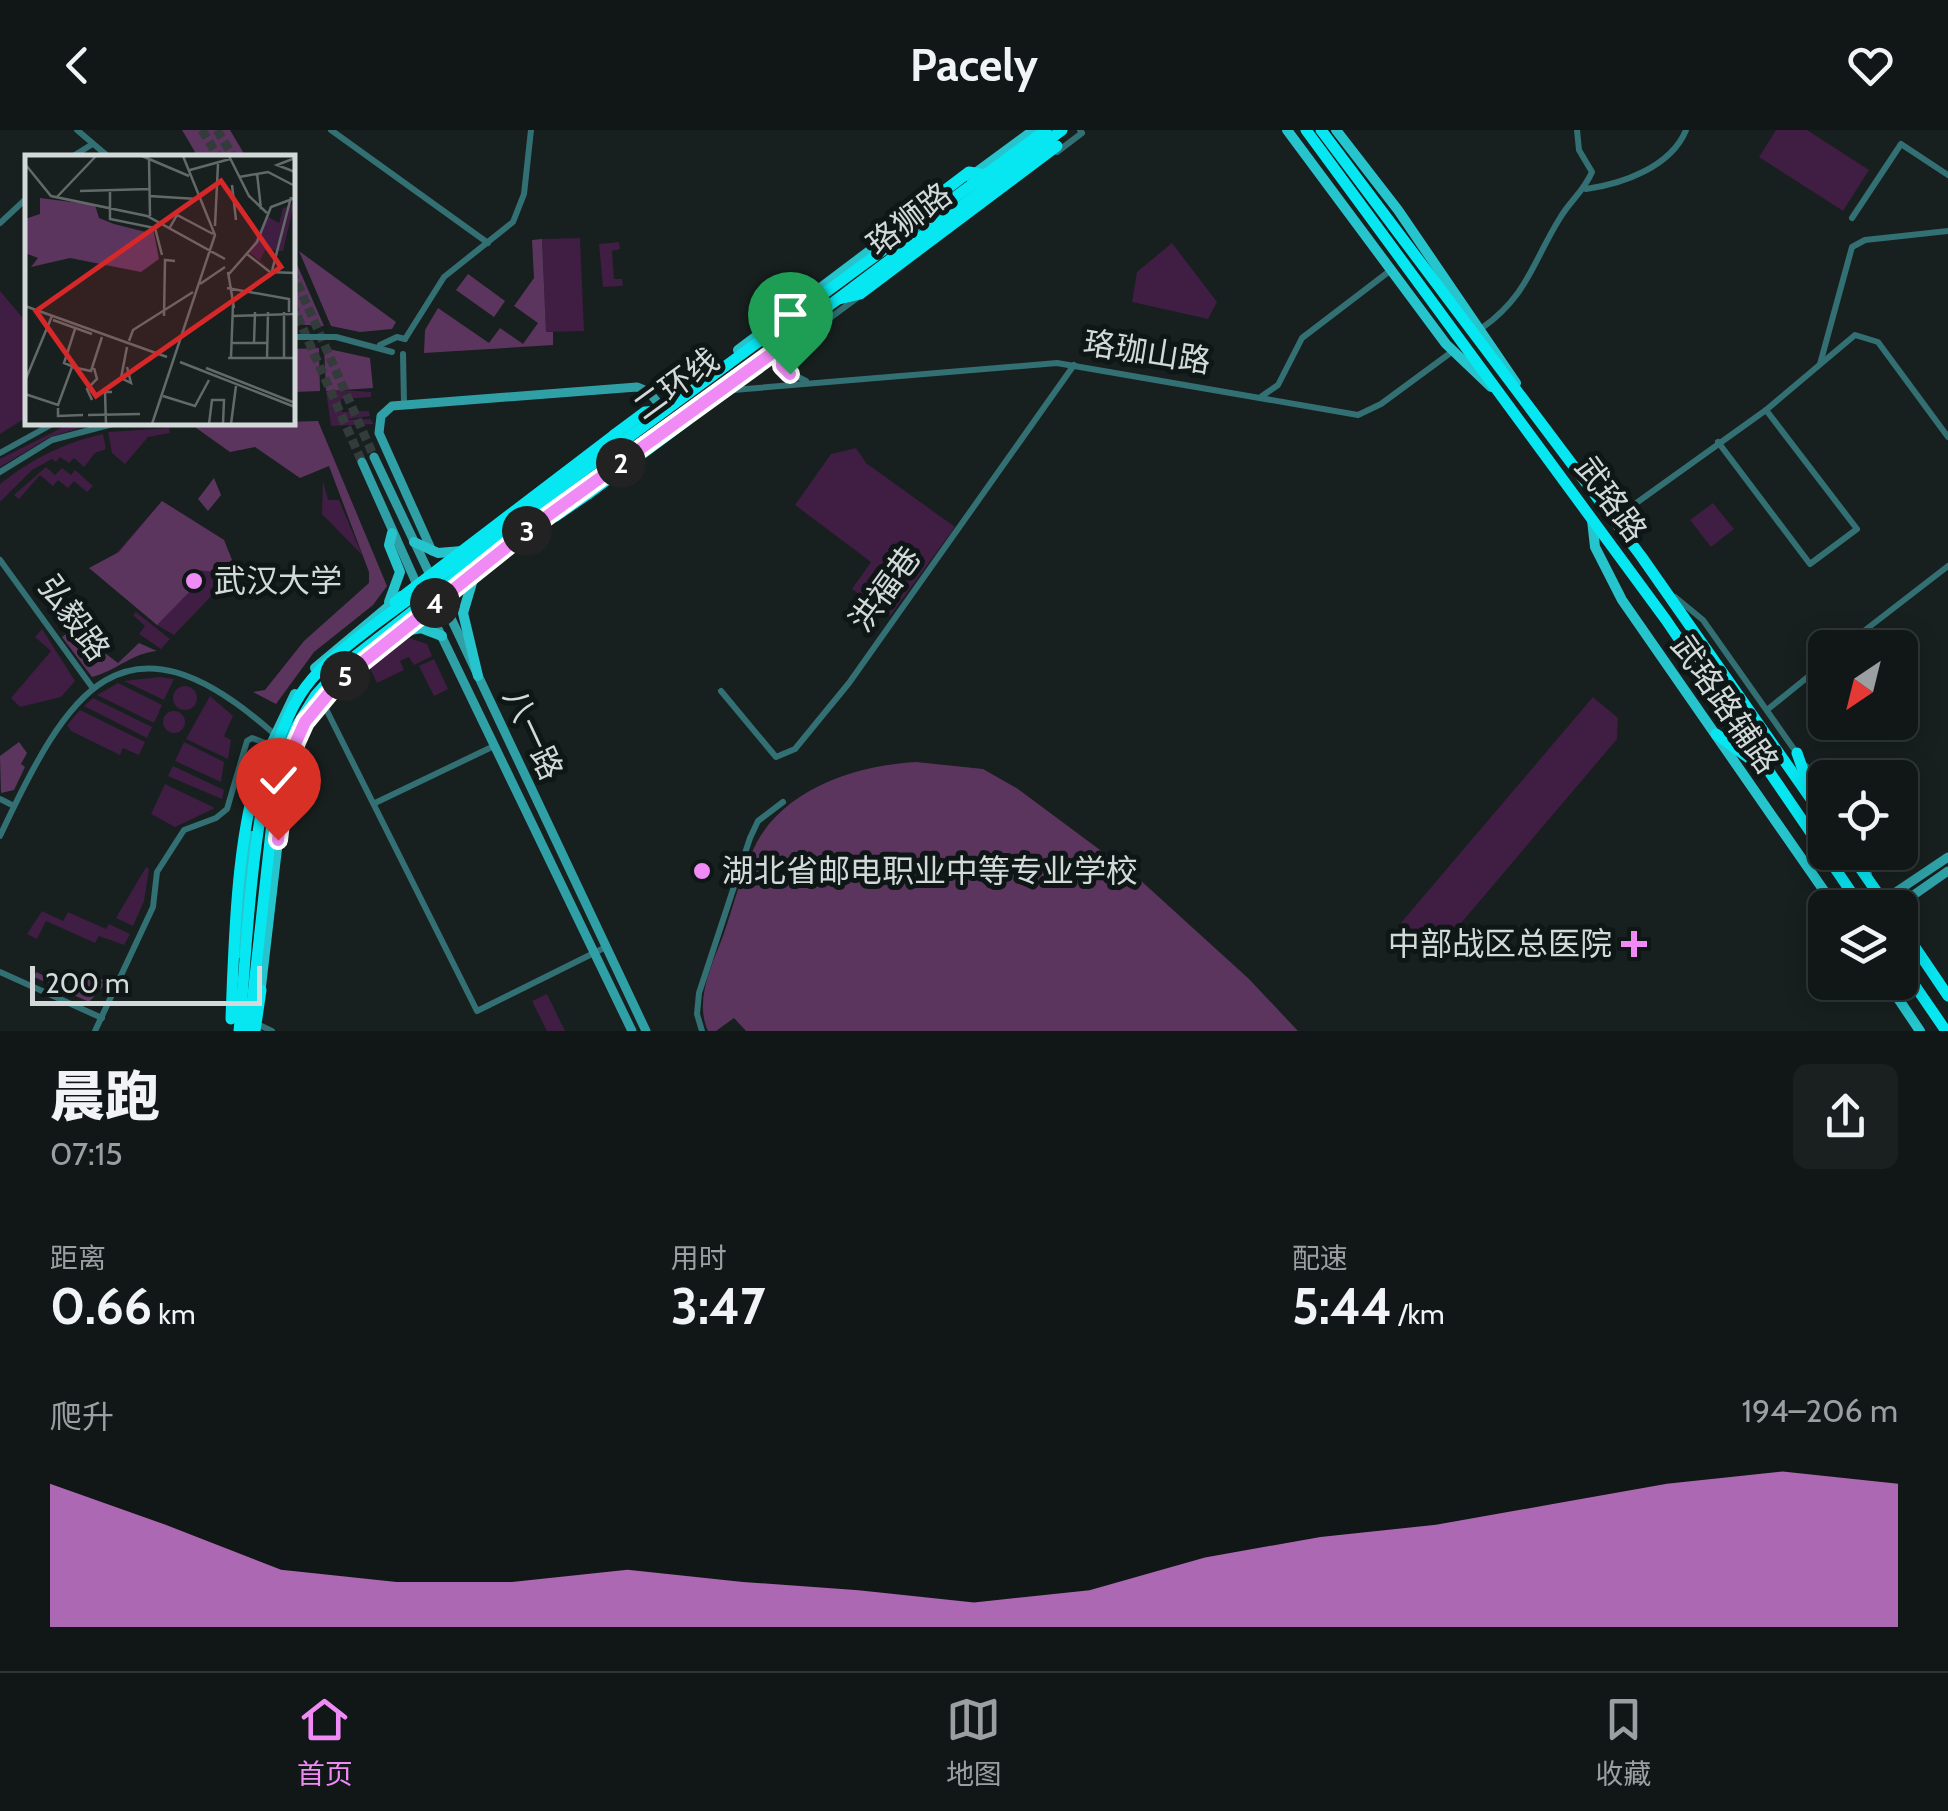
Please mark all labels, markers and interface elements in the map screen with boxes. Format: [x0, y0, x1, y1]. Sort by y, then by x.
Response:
icon: back [50, 38, 105, 93]
text: Pacely [910, 38, 1038, 92]
icon: heart [1843, 38, 1898, 93]
inset map [25, 155, 295, 425]
street label: 珞狮路 [859, 174, 959, 263]
pin [748, 272, 833, 375]
icon: arrive [763, 287, 818, 342]
street label: 珞珈山路 [1081, 322, 1213, 381]
street label: 二环线 [625, 340, 726, 428]
pin: 2 [596, 438, 646, 488]
text: 2 [614, 446, 628, 480]
street label: 武珞路 [1567, 448, 1655, 549]
pin: 3 [502, 506, 552, 556]
text: 3 [519, 514, 535, 548]
street label: 洪福巷 [841, 538, 929, 639]
place label: 武汉大学 [214, 561, 342, 600]
street label: 弘毅路 [30, 567, 118, 668]
marker: 武汉大学 [183, 570, 205, 592]
pin: 4 [410, 578, 460, 628]
text: 4 [426, 586, 444, 620]
street label: 武珞路辅路 [1664, 627, 1787, 780]
north arrow [1808, 630, 1918, 740]
map controls [1808, 630, 1918, 1000]
pin: 5 [320, 651, 370, 701]
text: 5 [337, 659, 353, 693]
street label: 八一路 [495, 682, 571, 786]
pin [236, 738, 321, 841]
icon: check [251, 753, 306, 808]
button: locate [1808, 760, 1918, 870]
place label: 湖北省邮电职业中等专业学校 [722, 851, 1138, 890]
marker: 湖北省邮电职业中等专业学校 [691, 860, 713, 882]
button: layers [1808, 890, 1918, 1000]
place label: 中部战区总医院 [1388, 924, 1612, 963]
marker: 中部战区总医院 [1621, 931, 1647, 957]
scale bar [30, 961, 262, 1006]
text: 200 m [45, 966, 130, 1000]
text: 晨跑 [50, 1063, 160, 1130]
button: share [1793, 1064, 1898, 1169]
text: 07:15 [50, 1134, 122, 1173]
text: 距离 [50, 1241, 106, 1275]
text: 用时 [671, 1241, 727, 1275]
text: 配速 [1292, 1241, 1348, 1275]
text: 0.66 [50, 1276, 152, 1337]
text: 3:47 [671, 1276, 766, 1337]
text: 5:44 [1292, 1276, 1392, 1337]
text: km [152, 1297, 195, 1331]
text: /km [1392, 1297, 1445, 1331]
text: 194–206 m [1741, 1391, 1898, 1430]
text: 爬升 [50, 1397, 114, 1436]
tab: 首页 [297, 1692, 353, 1792]
tab: 地图 [946, 1692, 1002, 1792]
tab: 收藏 [1595, 1692, 1651, 1792]

